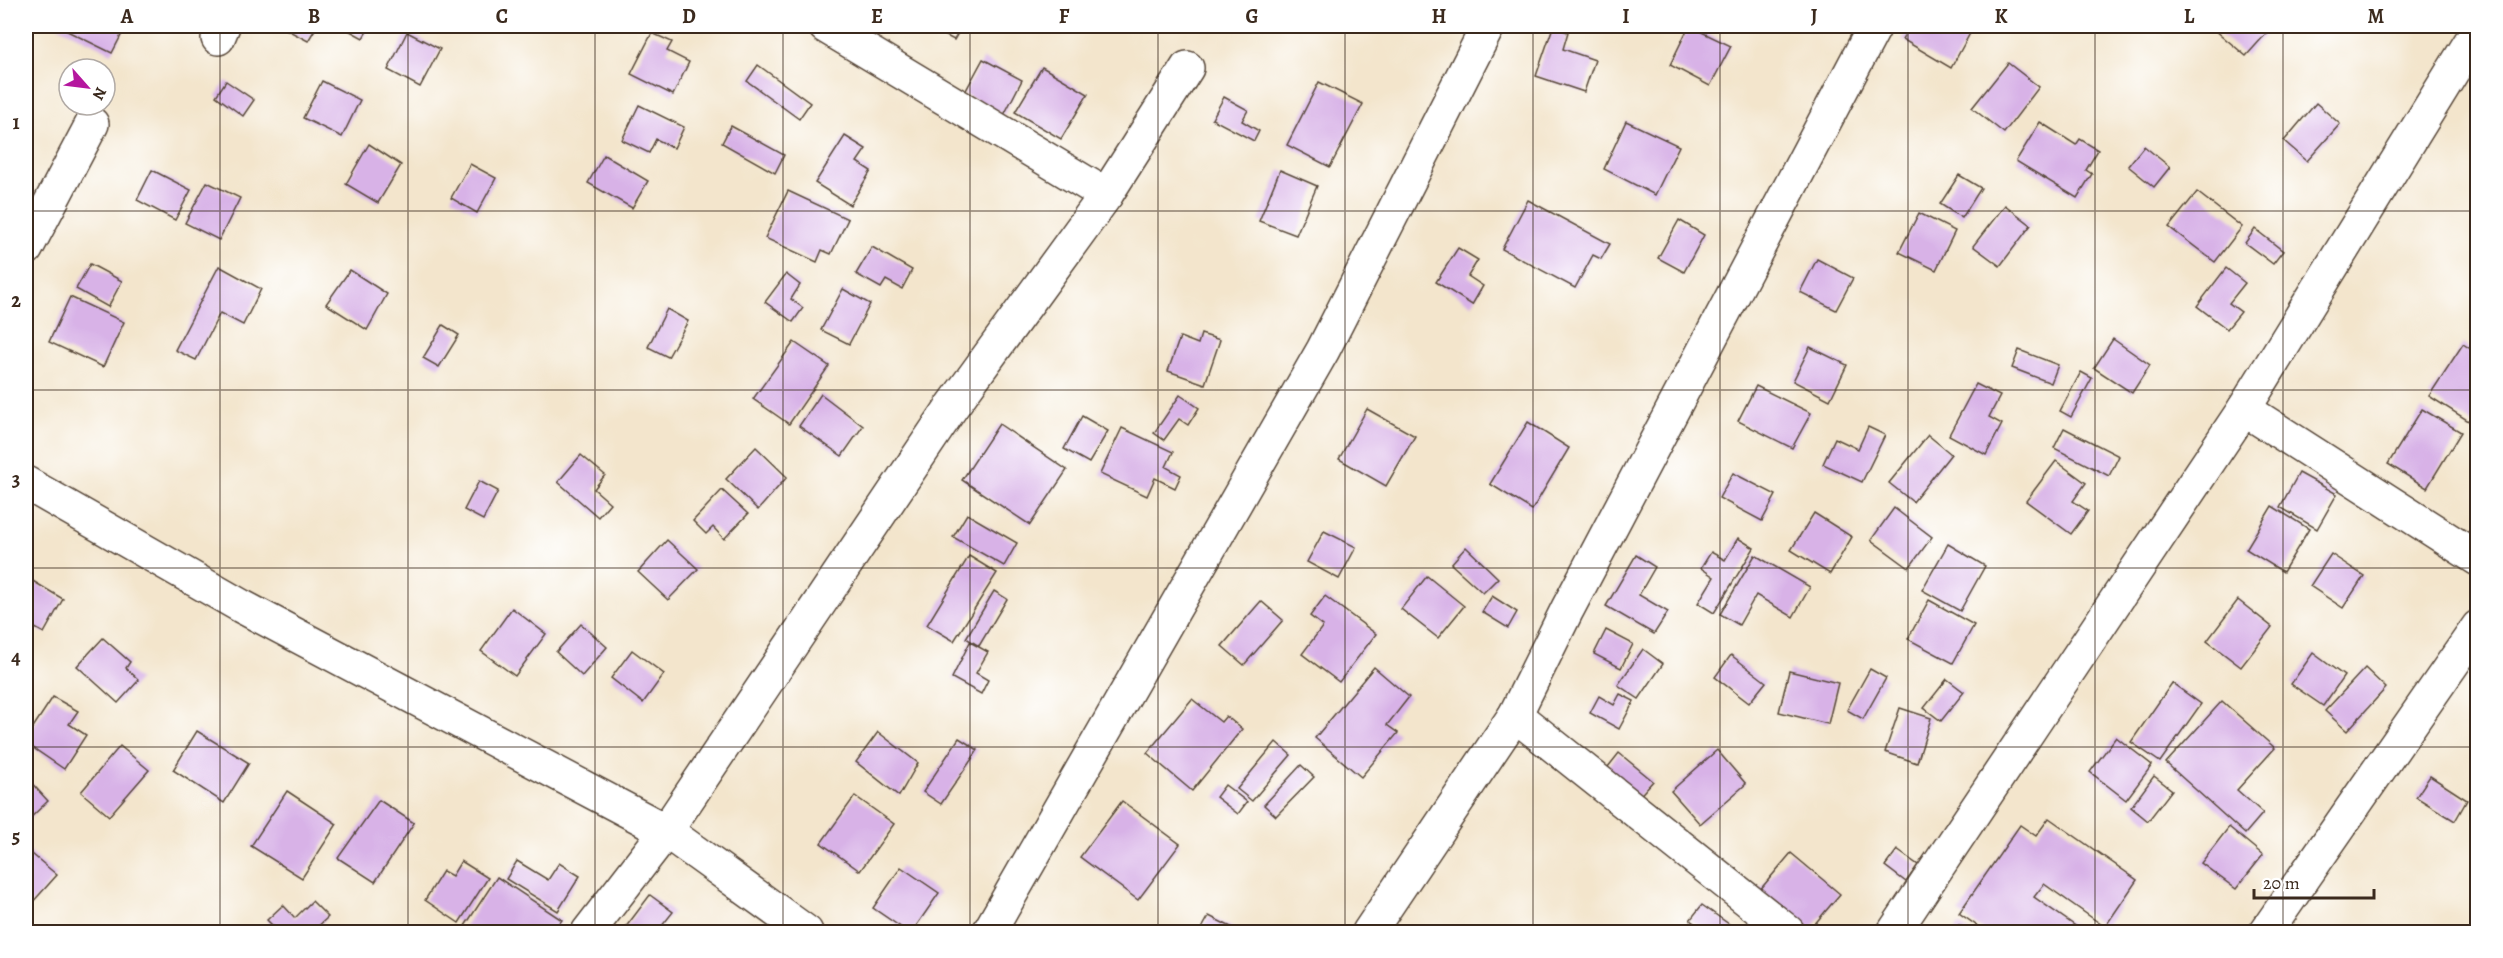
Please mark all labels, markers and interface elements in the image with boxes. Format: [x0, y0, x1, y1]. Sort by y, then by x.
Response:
text: A [120, 3, 134, 30]
text: B [308, 3, 320, 30]
text: C [496, 3, 508, 30]
text: D [682, 3, 696, 30]
text: E [871, 3, 883, 30]
text: F [1059, 3, 1070, 30]
text: G [1245, 3, 1259, 30]
text: H [1432, 3, 1447, 30]
text: I [1622, 3, 1630, 30]
text: J [1811, 3, 1818, 30]
text: K [1994, 3, 2008, 30]
text: L [2184, 3, 2195, 30]
text: M [2368, 3, 2385, 30]
north arrow [57, 57, 117, 117]
text: N [87, 83, 112, 104]
text: 1 [12, 109, 20, 136]
text: 2 [11, 287, 21, 314]
text: 3 [12, 466, 20, 493]
text: 4 [11, 644, 21, 671]
text: 5 [12, 823, 20, 850]
scale bar [2254, 862, 2374, 900]
text: 20 m [2263, 871, 2300, 895]

